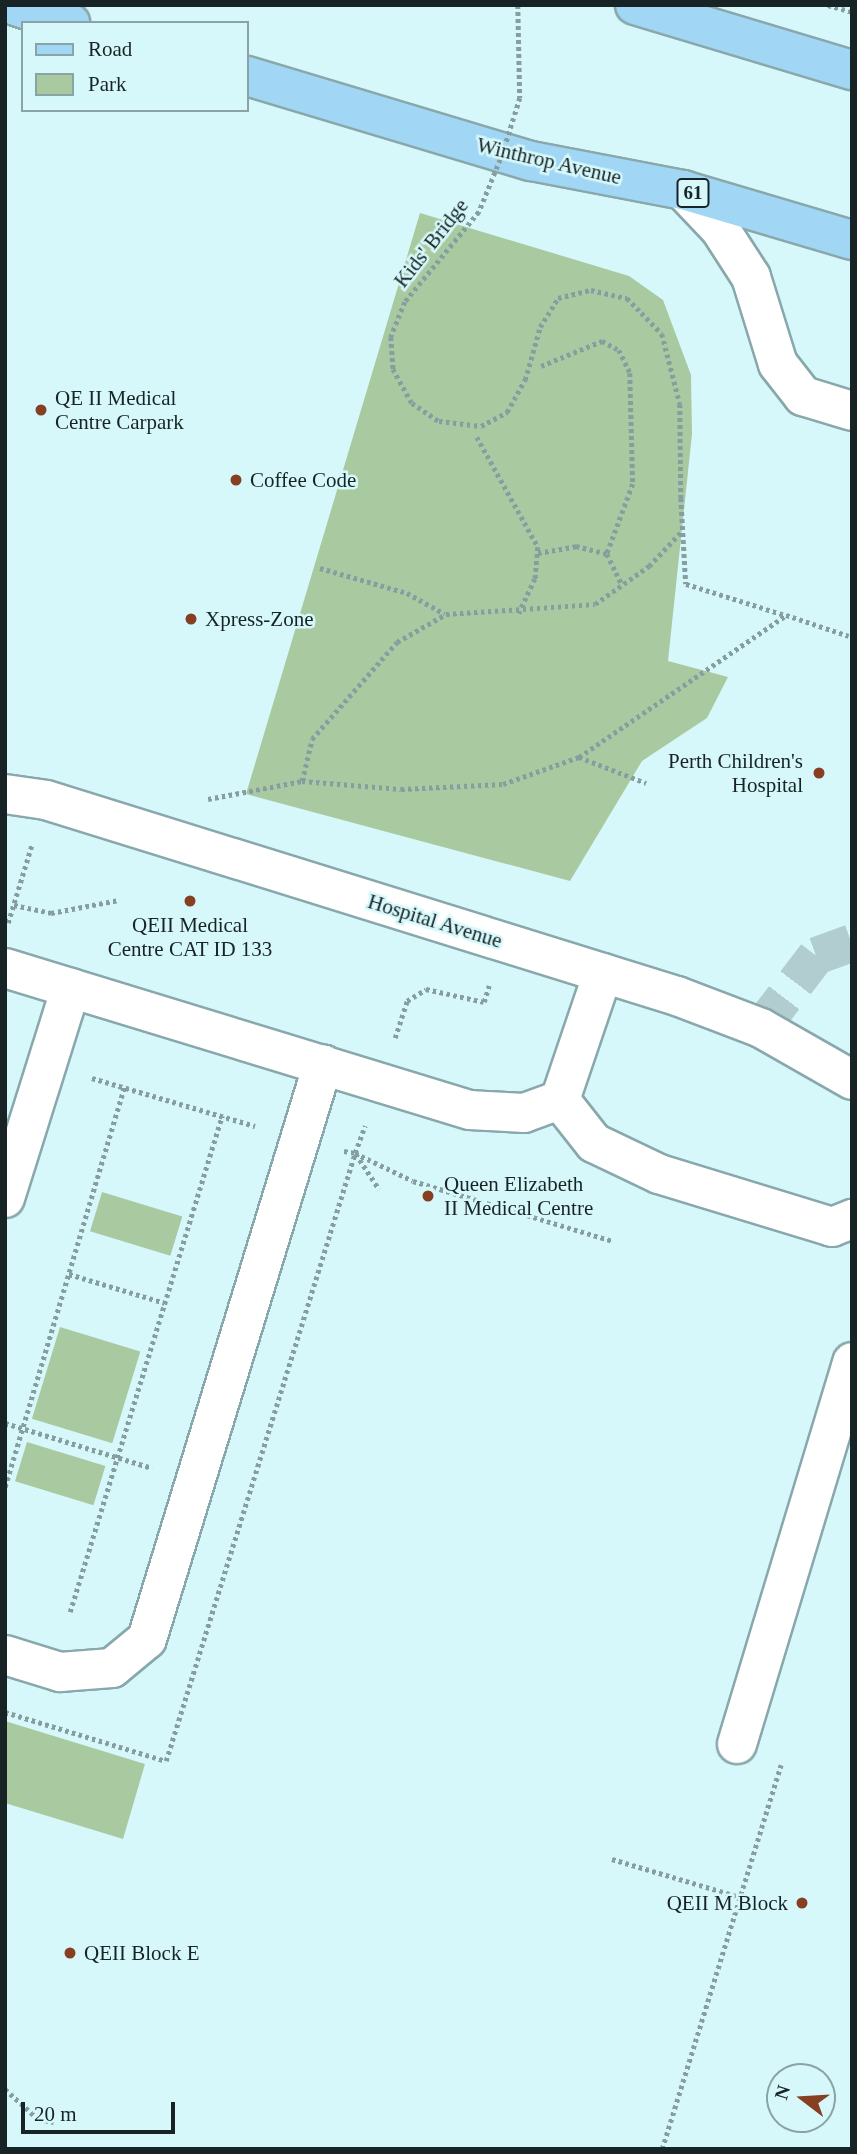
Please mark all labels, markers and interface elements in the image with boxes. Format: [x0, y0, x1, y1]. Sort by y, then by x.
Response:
legend [21, 21, 248, 112]
text: Road [88, 37, 132, 61]
text: Park [88, 72, 127, 96]
street label: Winthrop Avenue [474, 132, 624, 190]
road number: 61 [676, 178, 710, 209]
street label: Kids' Bridge [388, 194, 474, 292]
place label: QE II Medical Centre Carpark [55, 385, 184, 435]
marker: QE II Medical Centre Carpark [33, 402, 49, 418]
place label: Coffee Code [250, 467, 356, 493]
marker: Coffee Code [228, 472, 244, 488]
place label: Xpress-Zone [205, 606, 313, 632]
marker: Xpress-Zone [183, 611, 199, 627]
place label: Perth Children's Hospital [668, 748, 803, 798]
marker: Perth Children's Hospital [809, 763, 829, 783]
street label: Hospital Avenue [364, 888, 506, 954]
marker: QEII Medical Centre CAT ID 133 [182, 893, 198, 909]
place label: QEII Medical Centre CAT ID 133 [107, 912, 273, 962]
place label: Queen Elizabeth II Medical Centre [444, 1171, 593, 1221]
marker: Queen Elizabeth II Medical Centre [418, 1186, 438, 1206]
place label: QEII M Block [667, 1890, 788, 1916]
marker: QEII M Block [794, 1895, 810, 1911]
place label: QEII Block E [84, 1940, 199, 1966]
marker: QEII Block E [62, 1945, 78, 1961]
north arrow [766, 2063, 836, 2133]
text: N [770, 2083, 794, 2102]
scale bar [24, 2088, 178, 2132]
text: 20 m [34, 2102, 77, 2126]

